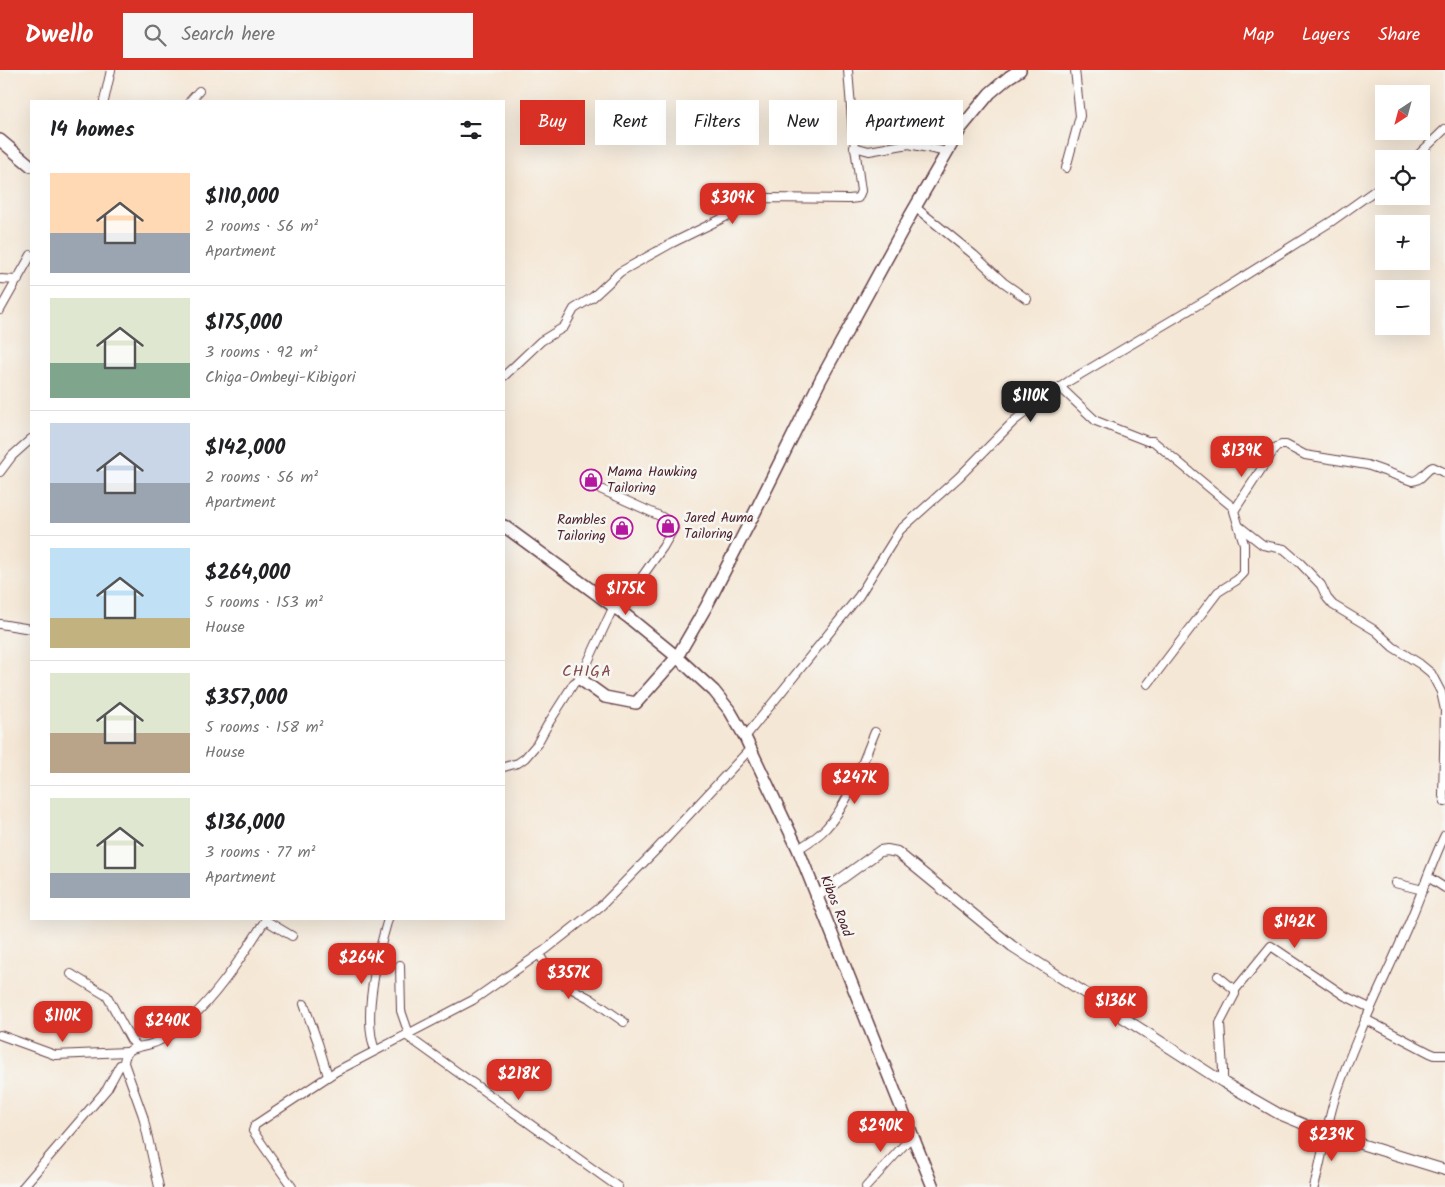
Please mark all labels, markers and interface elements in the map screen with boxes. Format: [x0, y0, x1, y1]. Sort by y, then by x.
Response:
search box [123, 13, 473, 58]
text: Dwello [25, 16, 93, 55]
text: Search here [181, 20, 275, 50]
icon: search [141, 21, 169, 49]
text: Map [1243, 21, 1274, 50]
text: Layers [1302, 21, 1350, 50]
text: Share [1378, 21, 1420, 50]
north arrow [1375, 85, 1430, 140]
map controls [1375, 85, 1430, 335]
chip: Buy [520, 100, 585, 145]
chip: Rent [595, 100, 666, 145]
chip: Filters [676, 100, 759, 145]
chip: New [769, 100, 837, 145]
chip: Apartment [847, 100, 963, 145]
text: 14 homes [50, 114, 135, 147]
icon: filters [457, 116, 485, 144]
button: locate [1375, 150, 1430, 205]
text: $110,000 [205, 181, 279, 214]
pin: $309K [698, 182, 768, 225]
text: $309K [711, 186, 755, 211]
icon: home [90, 193, 150, 253]
text: 2 rooms · 56 m² [205, 214, 318, 239]
button: + [1375, 215, 1430, 270]
text: Apartment [205, 239, 276, 264]
button: − [1375, 280, 1430, 335]
text: $175,000 [205, 307, 282, 340]
icon: home [90, 318, 150, 378]
text: 3 rooms · 92 m² [205, 340, 318, 365]
text: Chiga-Ombeyi-Kibigori [205, 365, 356, 390]
pin: $110K [996, 380, 1066, 423]
text: $110K [1013, 384, 1049, 409]
text: $142,000 [205, 432, 285, 465]
pin: $139K [1207, 436, 1277, 478]
text: $139K [1222, 439, 1262, 464]
icon: home [90, 443, 150, 503]
place label: Mama Hawking Tailoring [607, 461, 697, 499]
text: 2 rooms · 56 m² [205, 465, 318, 490]
shop icon: Mama Hawking Tailoring [579, 468, 603, 492]
text: Apartment [205, 490, 276, 515]
place label: Jared Auma Tailoring [684, 507, 754, 545]
place label: Rambles Tailoring [557, 509, 606, 547]
shop icon: Jared Auma Tailoring [656, 514, 680, 538]
shop icon: Rambles Tailoring [610, 516, 634, 540]
text: $264,000 [205, 557, 290, 590]
icon: home [90, 568, 150, 628]
pin: $175K [591, 574, 661, 616]
text: $175K [606, 577, 646, 602]
text: 5 rooms · 153 m² [205, 590, 323, 615]
text: House [205, 615, 245, 640]
district label: CHIGA [562, 659, 612, 684]
text: $357,000 [205, 682, 287, 715]
icon: home [90, 693, 150, 753]
text: 5 rooms · 158 m² [205, 715, 323, 740]
text: House [205, 740, 245, 765]
pin: $247K [820, 762, 890, 805]
text: $247K [833, 766, 877, 791]
text: $136,000 [205, 807, 284, 840]
icon: home [90, 818, 150, 878]
text: 3 rooms · 77 m² [205, 840, 315, 865]
text: Apartment [205, 865, 276, 890]
street label: Kibos Road [814, 872, 859, 941]
pin: $142K [1260, 906, 1330, 949]
text: $142K [1274, 910, 1316, 935]
pin: $264K [327, 942, 397, 985]
text: $264K [339, 946, 385, 971]
pin: $357K [534, 958, 604, 1000]
text: $357K [547, 961, 591, 986]
pin: $136K [1081, 986, 1151, 1028]
text: $136K [1095, 989, 1137, 1014]
pin: $110K [28, 1000, 98, 1043]
text: $110K [45, 1004, 81, 1029]
pin: $240K [133, 1006, 203, 1048]
text: $240K [145, 1009, 191, 1034]
pin: $218K [484, 1058, 554, 1101]
text: $218K [498, 1062, 540, 1087]
pin: $290K [846, 1110, 916, 1153]
text: $290K [859, 1114, 903, 1139]
pin: $239K [1297, 1120, 1367, 1162]
text: $239K [1309, 1123, 1355, 1148]

